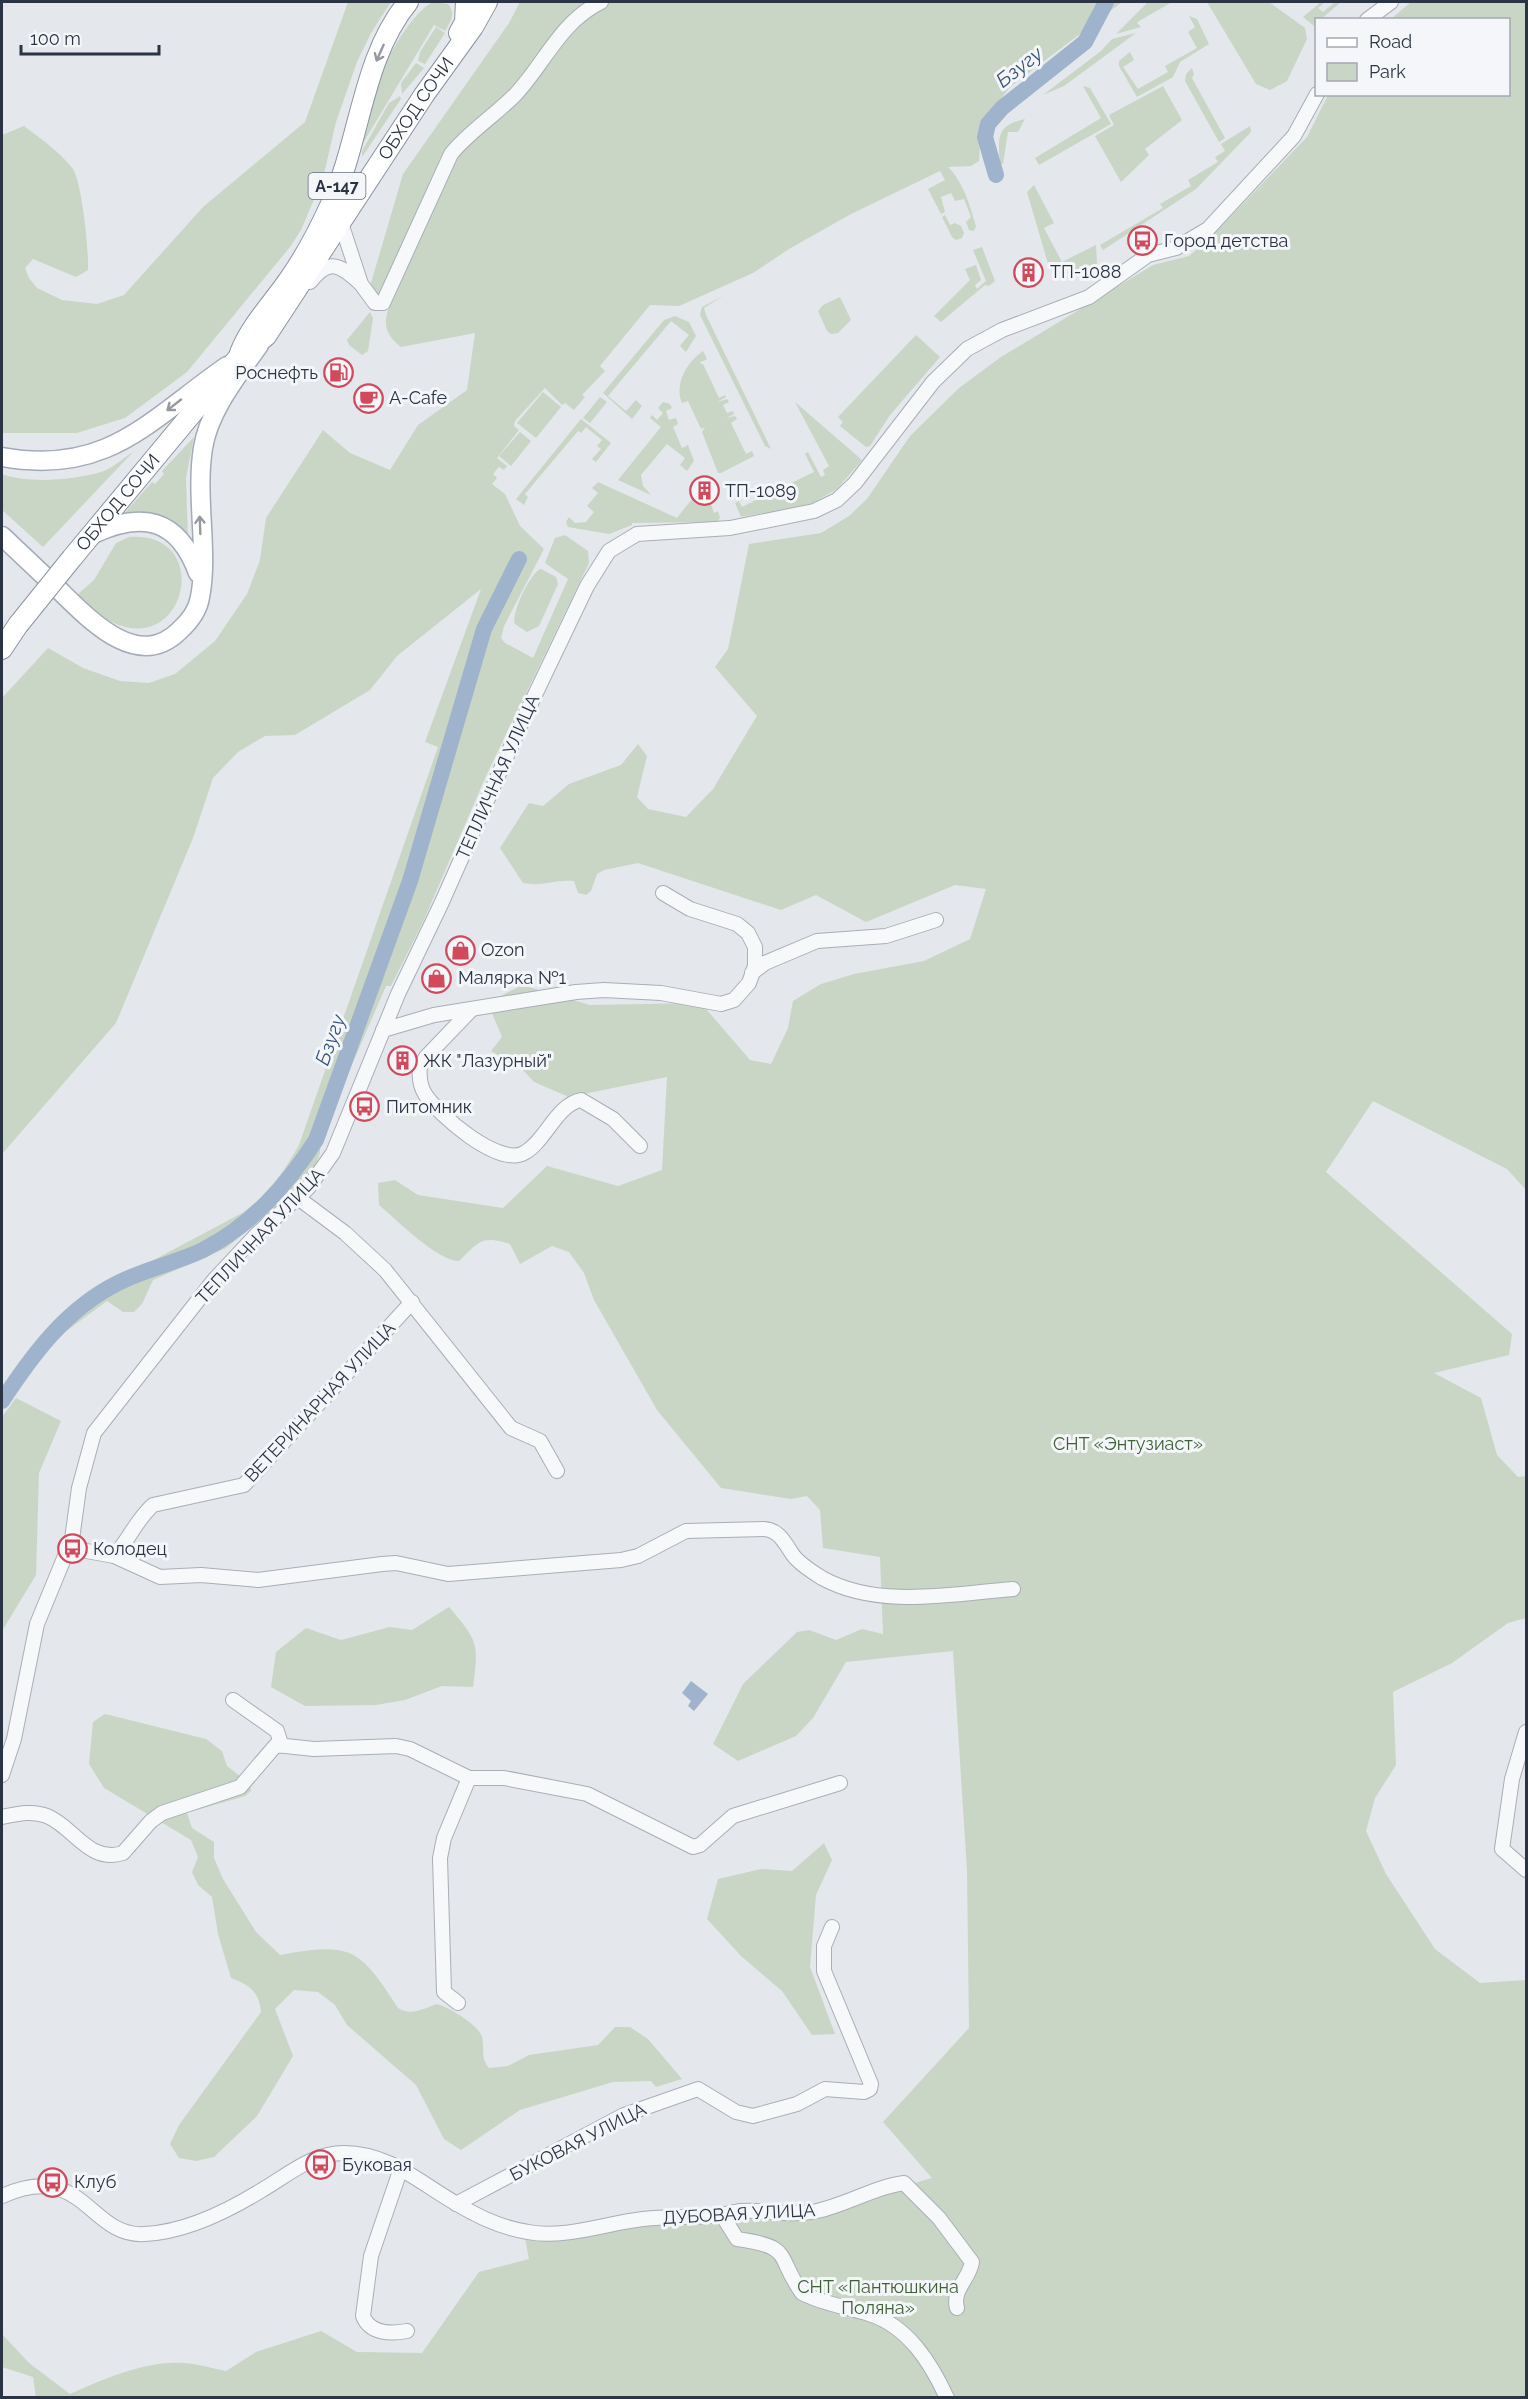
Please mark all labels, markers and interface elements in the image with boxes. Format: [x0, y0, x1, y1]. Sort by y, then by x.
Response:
scale bar [21, 18, 159, 56]
legend [1315, 18, 1510, 96]
text: 100 m [30, 28, 81, 49]
text: Road [1369, 31, 1412, 52]
water label: Бзугу [991, 41, 1048, 92]
one-way arrow [374, 43, 386, 61]
street label: ОБХОД СОЧИ [374, 53, 458, 163]
text: Park [1369, 61, 1406, 82]
road number: А-147 [308, 173, 366, 199]
bus stop icon: Город детства [1127, 225, 1159, 257]
place label: Город детства [1164, 230, 1288, 251]
building icon: ТП-1088 [1013, 256, 1045, 288]
place label: ТП-1088 [1050, 261, 1121, 282]
fuel station icon: Роснефть [323, 357, 355, 389]
place label: Роснефть [235, 362, 318, 383]
cafe icon: A-Cafe [352, 382, 384, 414]
place label: A-Cafe [389, 387, 447, 408]
one-way arrow [166, 399, 182, 412]
street label: ОБХОД СОЧИ [71, 450, 164, 555]
building icon: ТП-1089 [688, 475, 720, 507]
place label: ТП-1089 [725, 480, 796, 501]
one-way arrow [194, 516, 206, 536]
street label: ТЕПЛИЧНАЯ УЛИЦА [452, 691, 543, 862]
shop icon: Ozon [444, 934, 476, 966]
place label: Ozon [481, 939, 524, 960]
shop icon: Малярка №1 [421, 962, 453, 994]
place label: Малярка №1 [458, 967, 566, 988]
water label: Бзугу [310, 1010, 351, 1069]
building icon: ЖК "Лазурный" [386, 1045, 418, 1077]
place label: ЖК "Лазурный" [423, 1050, 552, 1071]
bus stop icon: Питомник [349, 1091, 381, 1123]
place label: Питомник [386, 1096, 472, 1117]
street label: ТЕПЛИЧНАЯ УЛИЦА [191, 1163, 328, 1308]
street label: ВЕТЕРИНАРНАЯ УЛИЦА [240, 1317, 399, 1486]
park label: СНТ «Энтузиаст» [1053, 1433, 1203, 1454]
bus stop icon: Колодец [56, 1533, 88, 1565]
place label: Колодец [93, 1538, 167, 1559]
street label: БУКОВАЯ УЛИЦА [506, 2098, 649, 2185]
bus stop icon: Буковая [305, 2149, 337, 2181]
place label: Буковая [342, 2154, 412, 2175]
bus stop icon: Клуб [37, 2166, 69, 2198]
place label: Клуб [74, 2171, 116, 2192]
street label: ДУБОВАЯ УЛИЦА [662, 2199, 816, 2228]
park label: СНТ «Пантюшкина Поляна» [797, 2276, 959, 2318]

